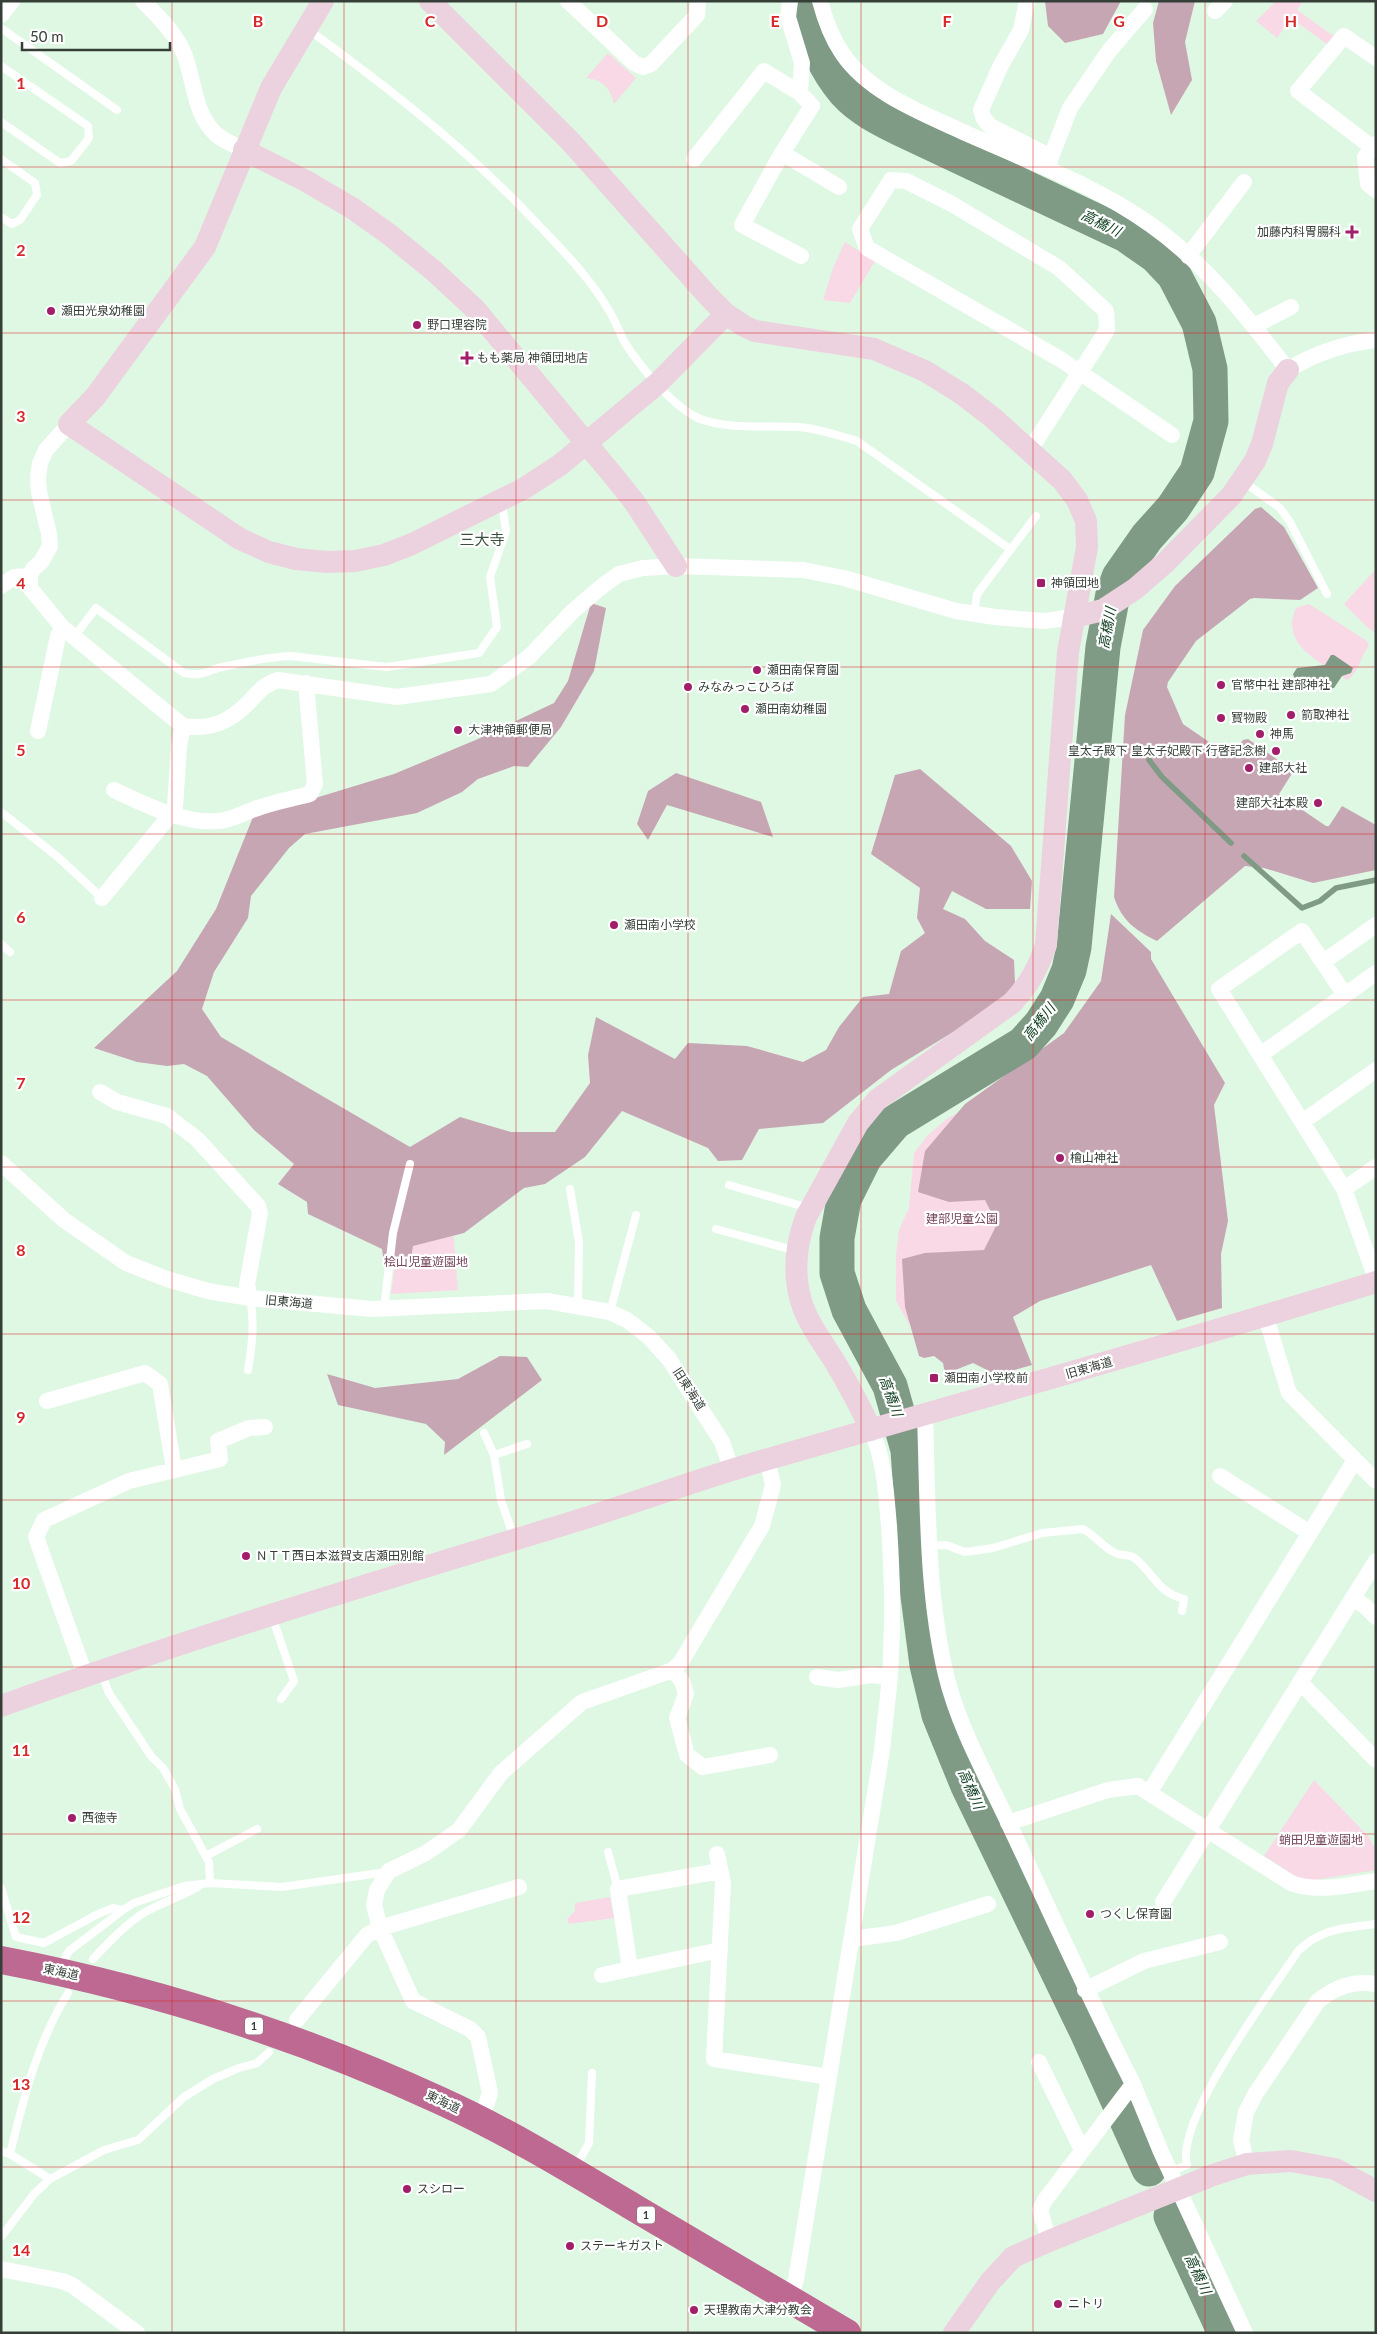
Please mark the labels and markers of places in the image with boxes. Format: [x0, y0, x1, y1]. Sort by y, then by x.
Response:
place label: 加藤内科胃腸科 [1257, 224, 1341, 239]
marker: 加藤内科胃腸科 [1345, 225, 1359, 239]
place label: 瀬田光泉幼稚園 [61, 303, 145, 318]
marker: 瀬田光泉幼稚園 [45, 305, 57, 317]
place label: 野口理容院 [427, 317, 487, 332]
marker: 野口理容院 [411, 319, 423, 331]
place label: もも薬局 神領団地店 [477, 350, 588, 365]
marker: もも薬局 神領団地店 [461, 352, 473, 364]
place label: 神領団地 [1051, 575, 1099, 590]
marker: 神領団地 [1035, 577, 1047, 589]
place label: 瀬田南保育園 [767, 662, 839, 677]
marker: 瀬田南保育園 [751, 664, 763, 676]
place label: 官幣中社 建部神社 [1231, 677, 1330, 692]
place label: みなみっこひろば [698, 679, 794, 694]
marker: 官幣中社 建部神社 [1215, 679, 1227, 691]
marker: みなみっこひろば [682, 681, 694, 693]
place label: 瀬田南幼稚園 [755, 701, 827, 716]
marker: 瀬田南幼稚園 [739, 703, 751, 715]
place label: 箭取神社 [1301, 707, 1349, 722]
marker: 箭取神社 [1285, 709, 1297, 721]
place label: 寳物殿 [1231, 710, 1267, 725]
marker: 寳物殿 [1215, 712, 1227, 724]
place label: 大津神領郵便局 [468, 722, 552, 737]
marker: 大津神領郵便局 [452, 724, 464, 736]
place label: 神馬 [1270, 726, 1294, 741]
marker: 神馬 [1254, 728, 1266, 740]
place label: 皇太子殿下 皇太子妃殿下 行啓記念樹 [1068, 743, 1266, 758]
marker: 皇太子殿下 皇太子妃殿下 行啓記念樹 [1270, 745, 1282, 757]
place label: 建部大社 [1259, 760, 1307, 775]
marker: 建部大社 [1243, 762, 1255, 774]
place label: 建部大社本殿 [1236, 795, 1308, 810]
marker: 建部大社本殿 [1312, 797, 1324, 809]
place label: 瀬田南小学校 [624, 917, 696, 932]
marker: 瀬田南小学校 [608, 919, 620, 931]
place label: 檜山神社 [1070, 1150, 1118, 1165]
marker: 檜山神社 [1054, 1152, 1066, 1164]
place label: 瀬田南小学校前 [944, 1370, 1028, 1385]
marker: 瀬田南小学校前 [928, 1372, 940, 1384]
place label: ＮＴＴ西日本滋賀支店瀬田別館 [256, 1548, 424, 1563]
marker: ＮＴＴ西日本滋賀支店瀬田別館 [240, 1550, 252, 1562]
place label: 西徳寺 [82, 1810, 118, 1825]
marker: 西徳寺 [66, 1812, 78, 1824]
place label: つくし保育園 [1100, 1906, 1172, 1921]
marker: つくし保育園 [1084, 1908, 1096, 1920]
place label: スシロー [417, 2181, 465, 2196]
marker: スシロー [401, 2183, 413, 2195]
place label: ステーキガスト [580, 2238, 664, 2253]
marker: ステーキガスト [564, 2240, 576, 2252]
place label: ニトリ [1068, 2296, 1104, 2311]
marker: ニトリ [1052, 2298, 1064, 2310]
place label: 天理教南大津分教会 [704, 2302, 812, 2317]
marker: 天理教南大津分教会 [688, 2304, 700, 2316]

